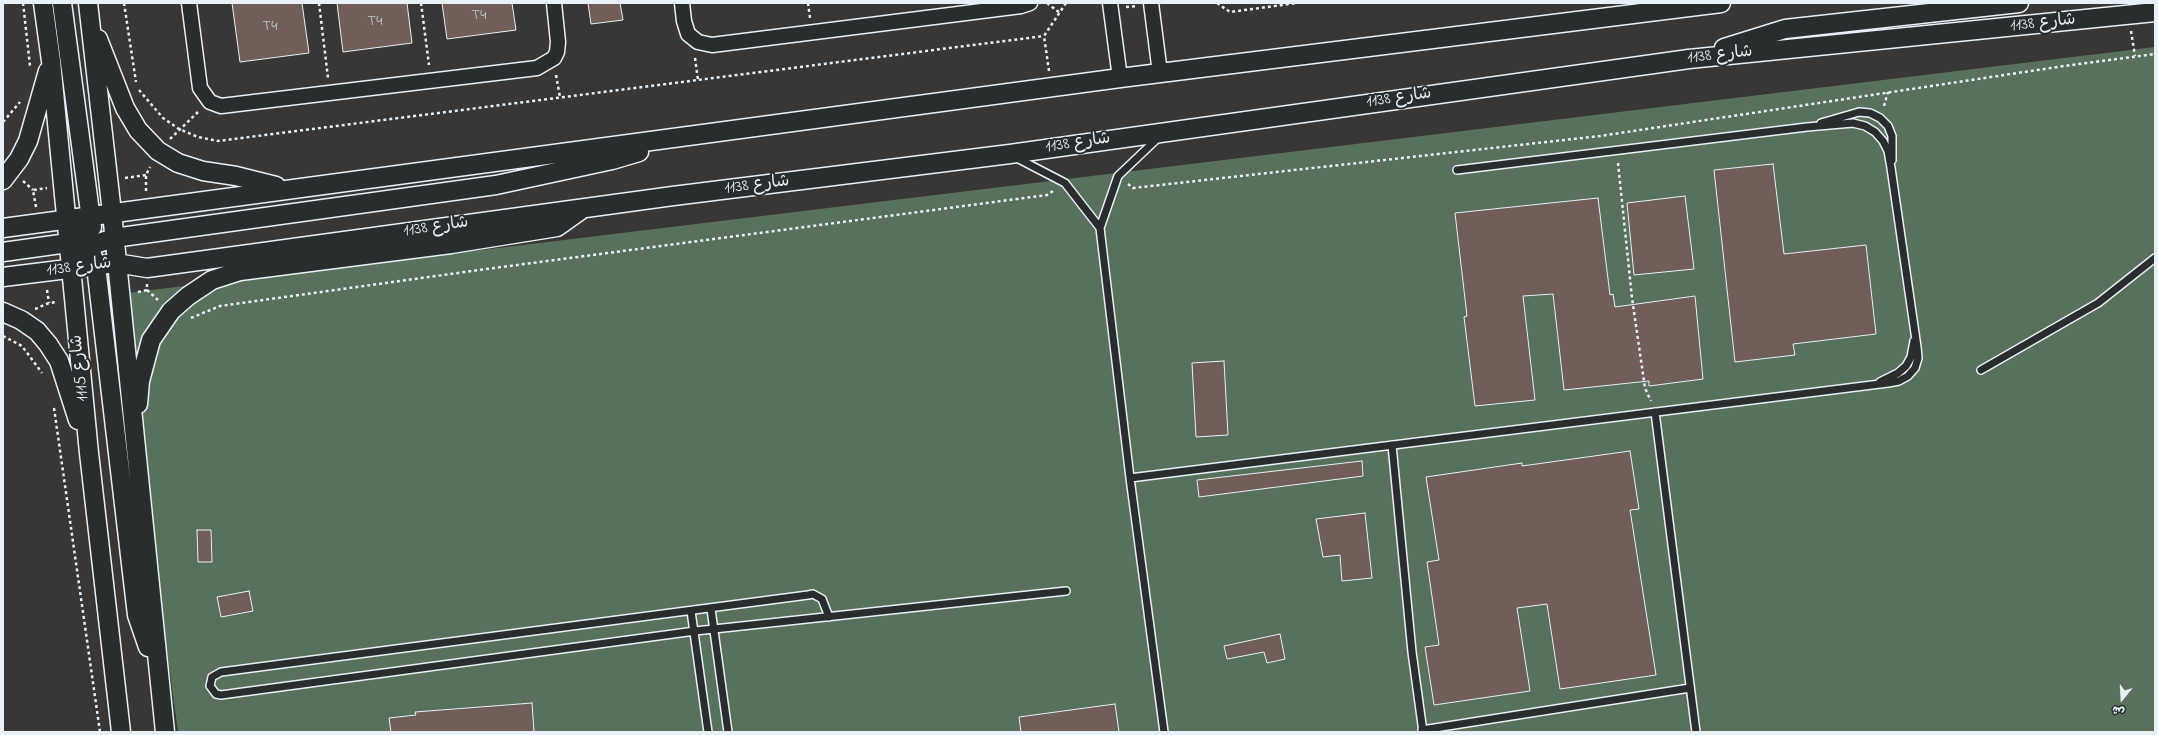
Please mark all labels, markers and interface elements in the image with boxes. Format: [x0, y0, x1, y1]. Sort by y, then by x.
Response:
house number: T4 [472, 8, 486, 26]
street label: شارع 1138 [2009, 10, 2077, 38]
house number: T4 [368, 14, 382, 32]
house number: T4 [263, 19, 277, 37]
street label: شارع 1138 [1686, 42, 1754, 70]
street label: شارع 1138 [1365, 84, 1433, 114]
street label: شارع 1138 [1044, 129, 1112, 159]
street label: شارع 1138 [723, 172, 791, 200]
street label: شارع 1138 [402, 213, 470, 243]
street label: شارع 1138 [45, 254, 113, 282]
street label: شارع 1115 [67, 334, 95, 402]
north arrow [2102, 679, 2142, 719]
text: ش [2110, 701, 2127, 720]

